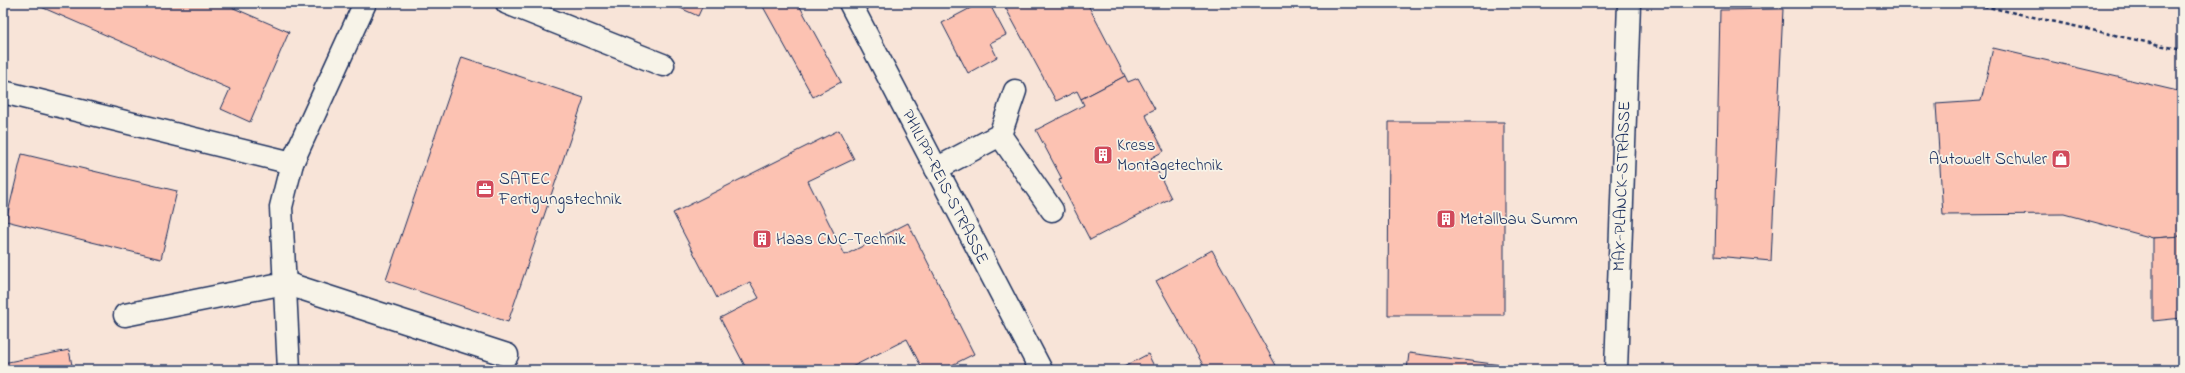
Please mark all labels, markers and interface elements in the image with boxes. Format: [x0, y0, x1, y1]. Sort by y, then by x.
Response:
street label: MAX-PLANCK-STRASSE [1607, 100, 1637, 272]
street label: PHILIPP-REIS-STRASSE [895, 105, 995, 269]
place label: Kress Montagetechnik [1117, 133, 1223, 180]
building icon: Kress Montagetechnik [1092, 144, 1114, 166]
place label: Autowelt Schuler [1929, 147, 2048, 172]
shop icon: Autowelt Schuler [2050, 148, 2072, 170]
place label: SATEC Fertigungstechnik [498, 167, 622, 214]
office icon: SATEC Fertigungstechnik [474, 178, 496, 200]
place label: Metallbau Summ [1460, 207, 1578, 232]
building icon: Metallbau Summ [1435, 208, 1457, 230]
place label: Haas CNC-Technik [776, 227, 906, 252]
building icon: Haas CNC-Technik [751, 228, 773, 250]

